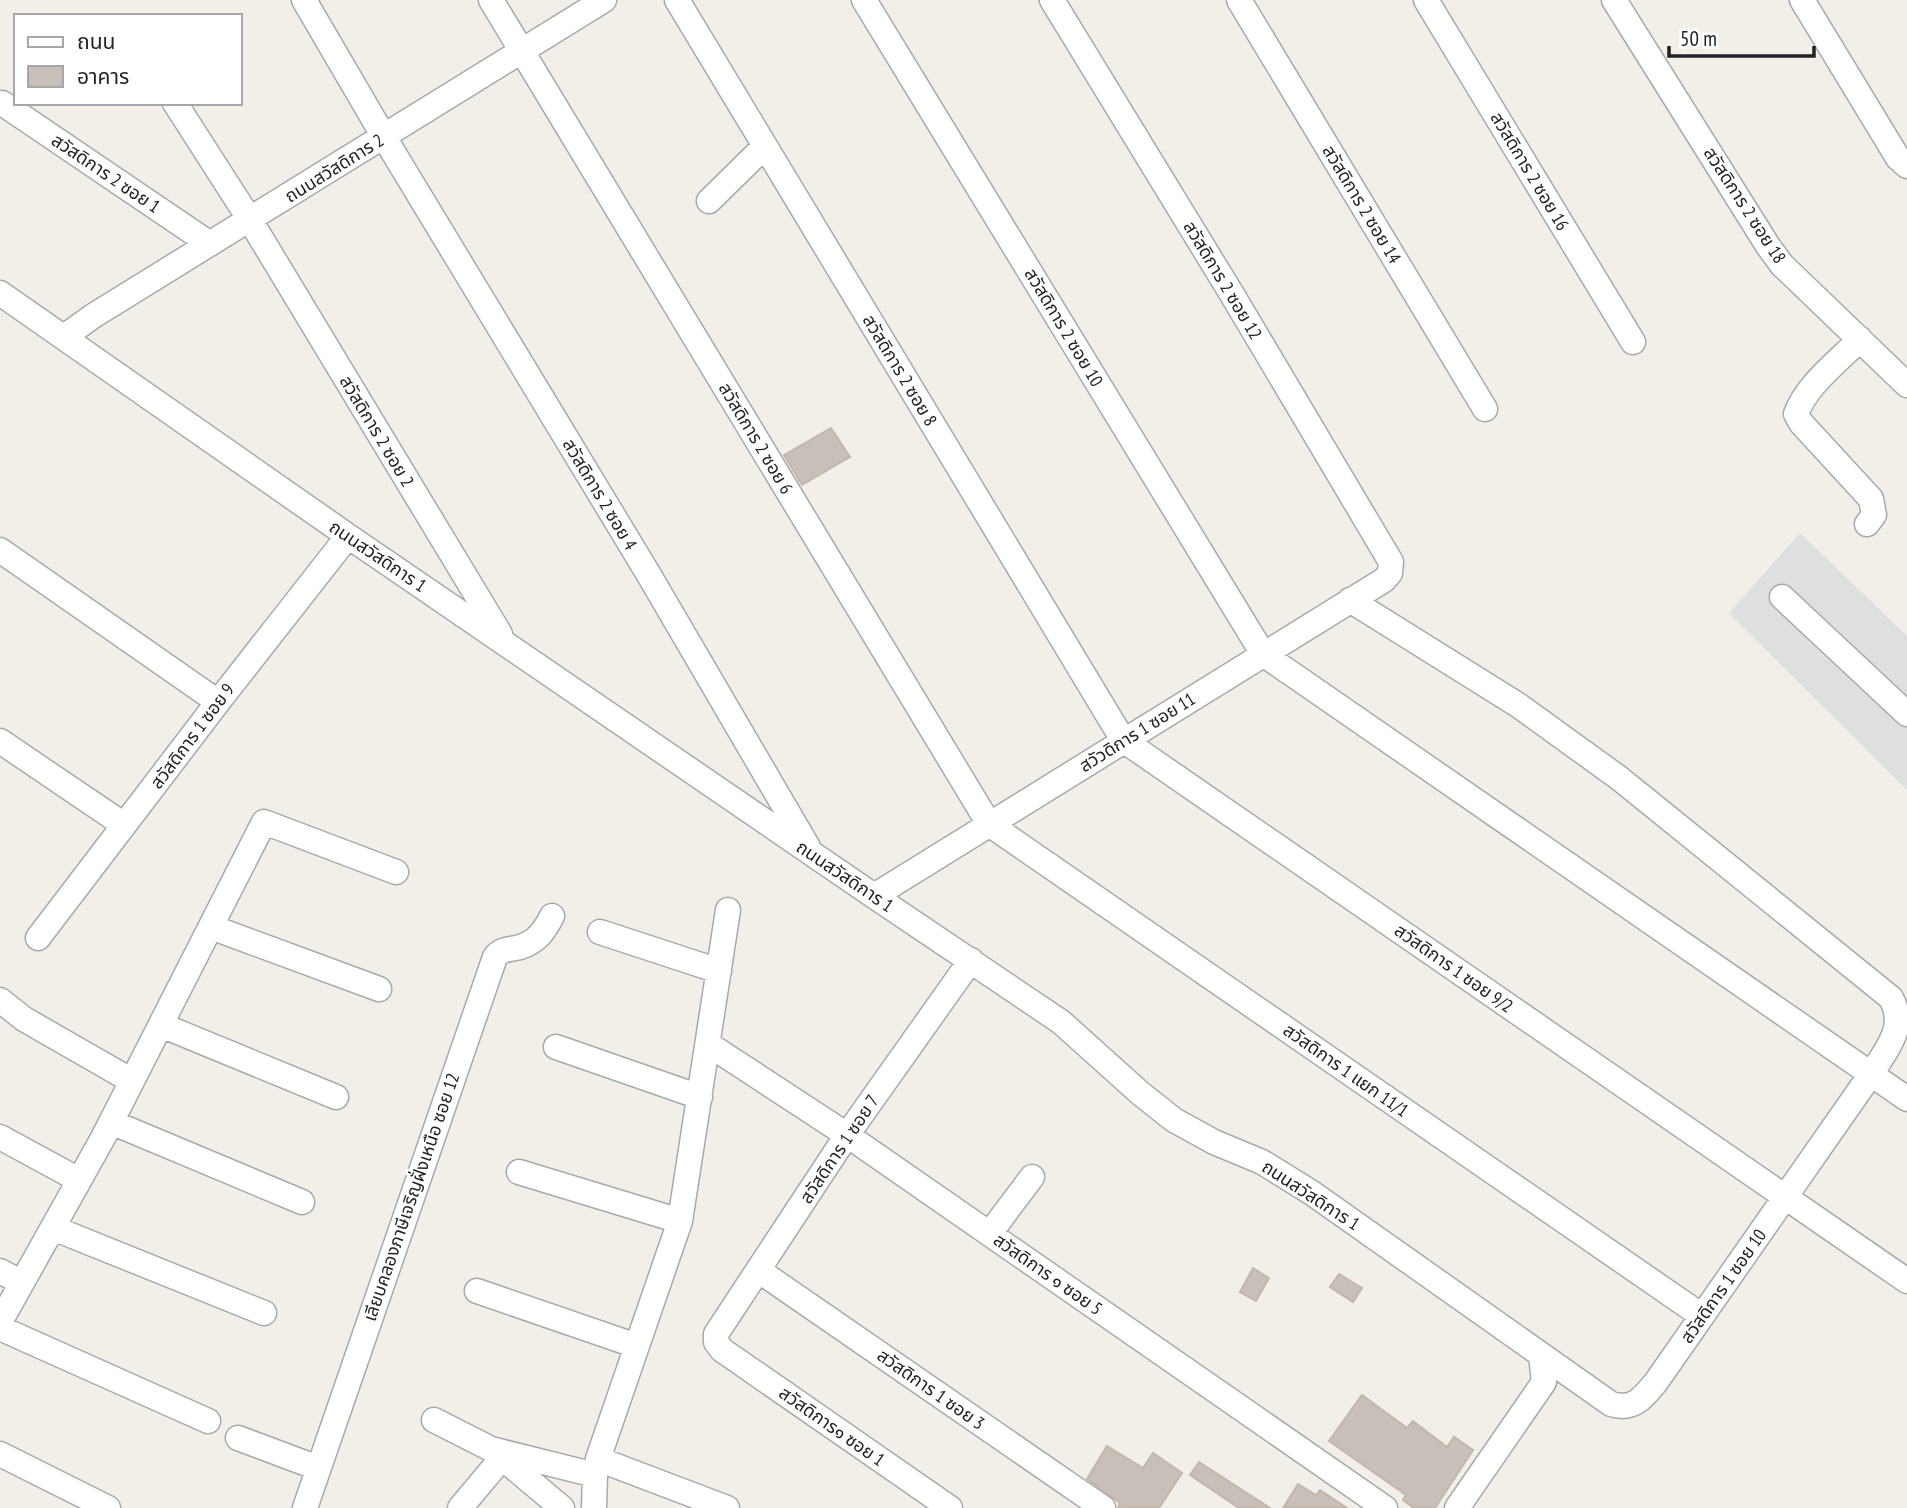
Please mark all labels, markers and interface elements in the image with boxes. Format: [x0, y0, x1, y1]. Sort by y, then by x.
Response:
legend [14, 14, 242, 105]
scale bar [1669, 14, 1814, 58]
text: 50 m [1680, 25, 1717, 52]
text: ถนน [77, 28, 115, 55]
text: อาคาร [77, 63, 129, 90]
street label: สวัสดิการ 2 ซอย 16 [1486, 108, 1574, 234]
street label: สวัสดิการ 2 ซอย 1 [47, 128, 165, 218]
street label: ถนนสวัสดิการ 2 [280, 129, 388, 207]
street label: สวัสดิการ 2 ซอย 14 [1318, 141, 1406, 267]
street label: สวัสดิการ 2 ซอย 18 [1699, 142, 1791, 268]
street label: สวัสดิการ 2 ซอย 12 [1179, 217, 1267, 343]
street label: สวัสดิการ 2 ซอย 10 [1020, 264, 1108, 390]
street label: สวัสดิการ 2 ซอย 8 [858, 310, 942, 430]
street label: สวัสดิการ 2 ซอย 2 [335, 371, 419, 491]
street label: สวัสดิการ 2 ซอย 6 [714, 378, 798, 498]
street label: สวัสดิการ 2 ซอย 4 [558, 434, 642, 554]
street label: ถนนสวัสดิการ 1 [325, 515, 431, 597]
street label: สวัสดิการ 1 ซอย 9 [145, 679, 239, 793]
street label: สวัวดิการ 1 ซอย 11 [1075, 687, 1199, 777]
street label: ถนนสวัสดิการ 1 [792, 835, 898, 917]
street label: สวัสดิการ 1 ซอย 9/2 [1390, 919, 1518, 1017]
street label: สวัสดิการ 1 แยก 11/1 [1279, 1018, 1413, 1122]
street label: เลียบคลองภาษีเจริญฝั่งเหนือ ซอย 12 [357, 1070, 464, 1324]
street label: สวัสดิการ 1 ซอย 7 [794, 1090, 884, 1208]
street label: ถนนสวัสดิการ 1 [1258, 1155, 1364, 1235]
street label: สวัสดิการ 1 ซอย 10 [1675, 1224, 1771, 1348]
street label: สวัสดิการ ๑ ซอย 5 [989, 1228, 1107, 1320]
street label: สวัสดิการ 1 ซอย 3 [873, 1343, 989, 1435]
street label: สวัสดิการ๑ ซอย 1 [775, 1381, 889, 1471]

